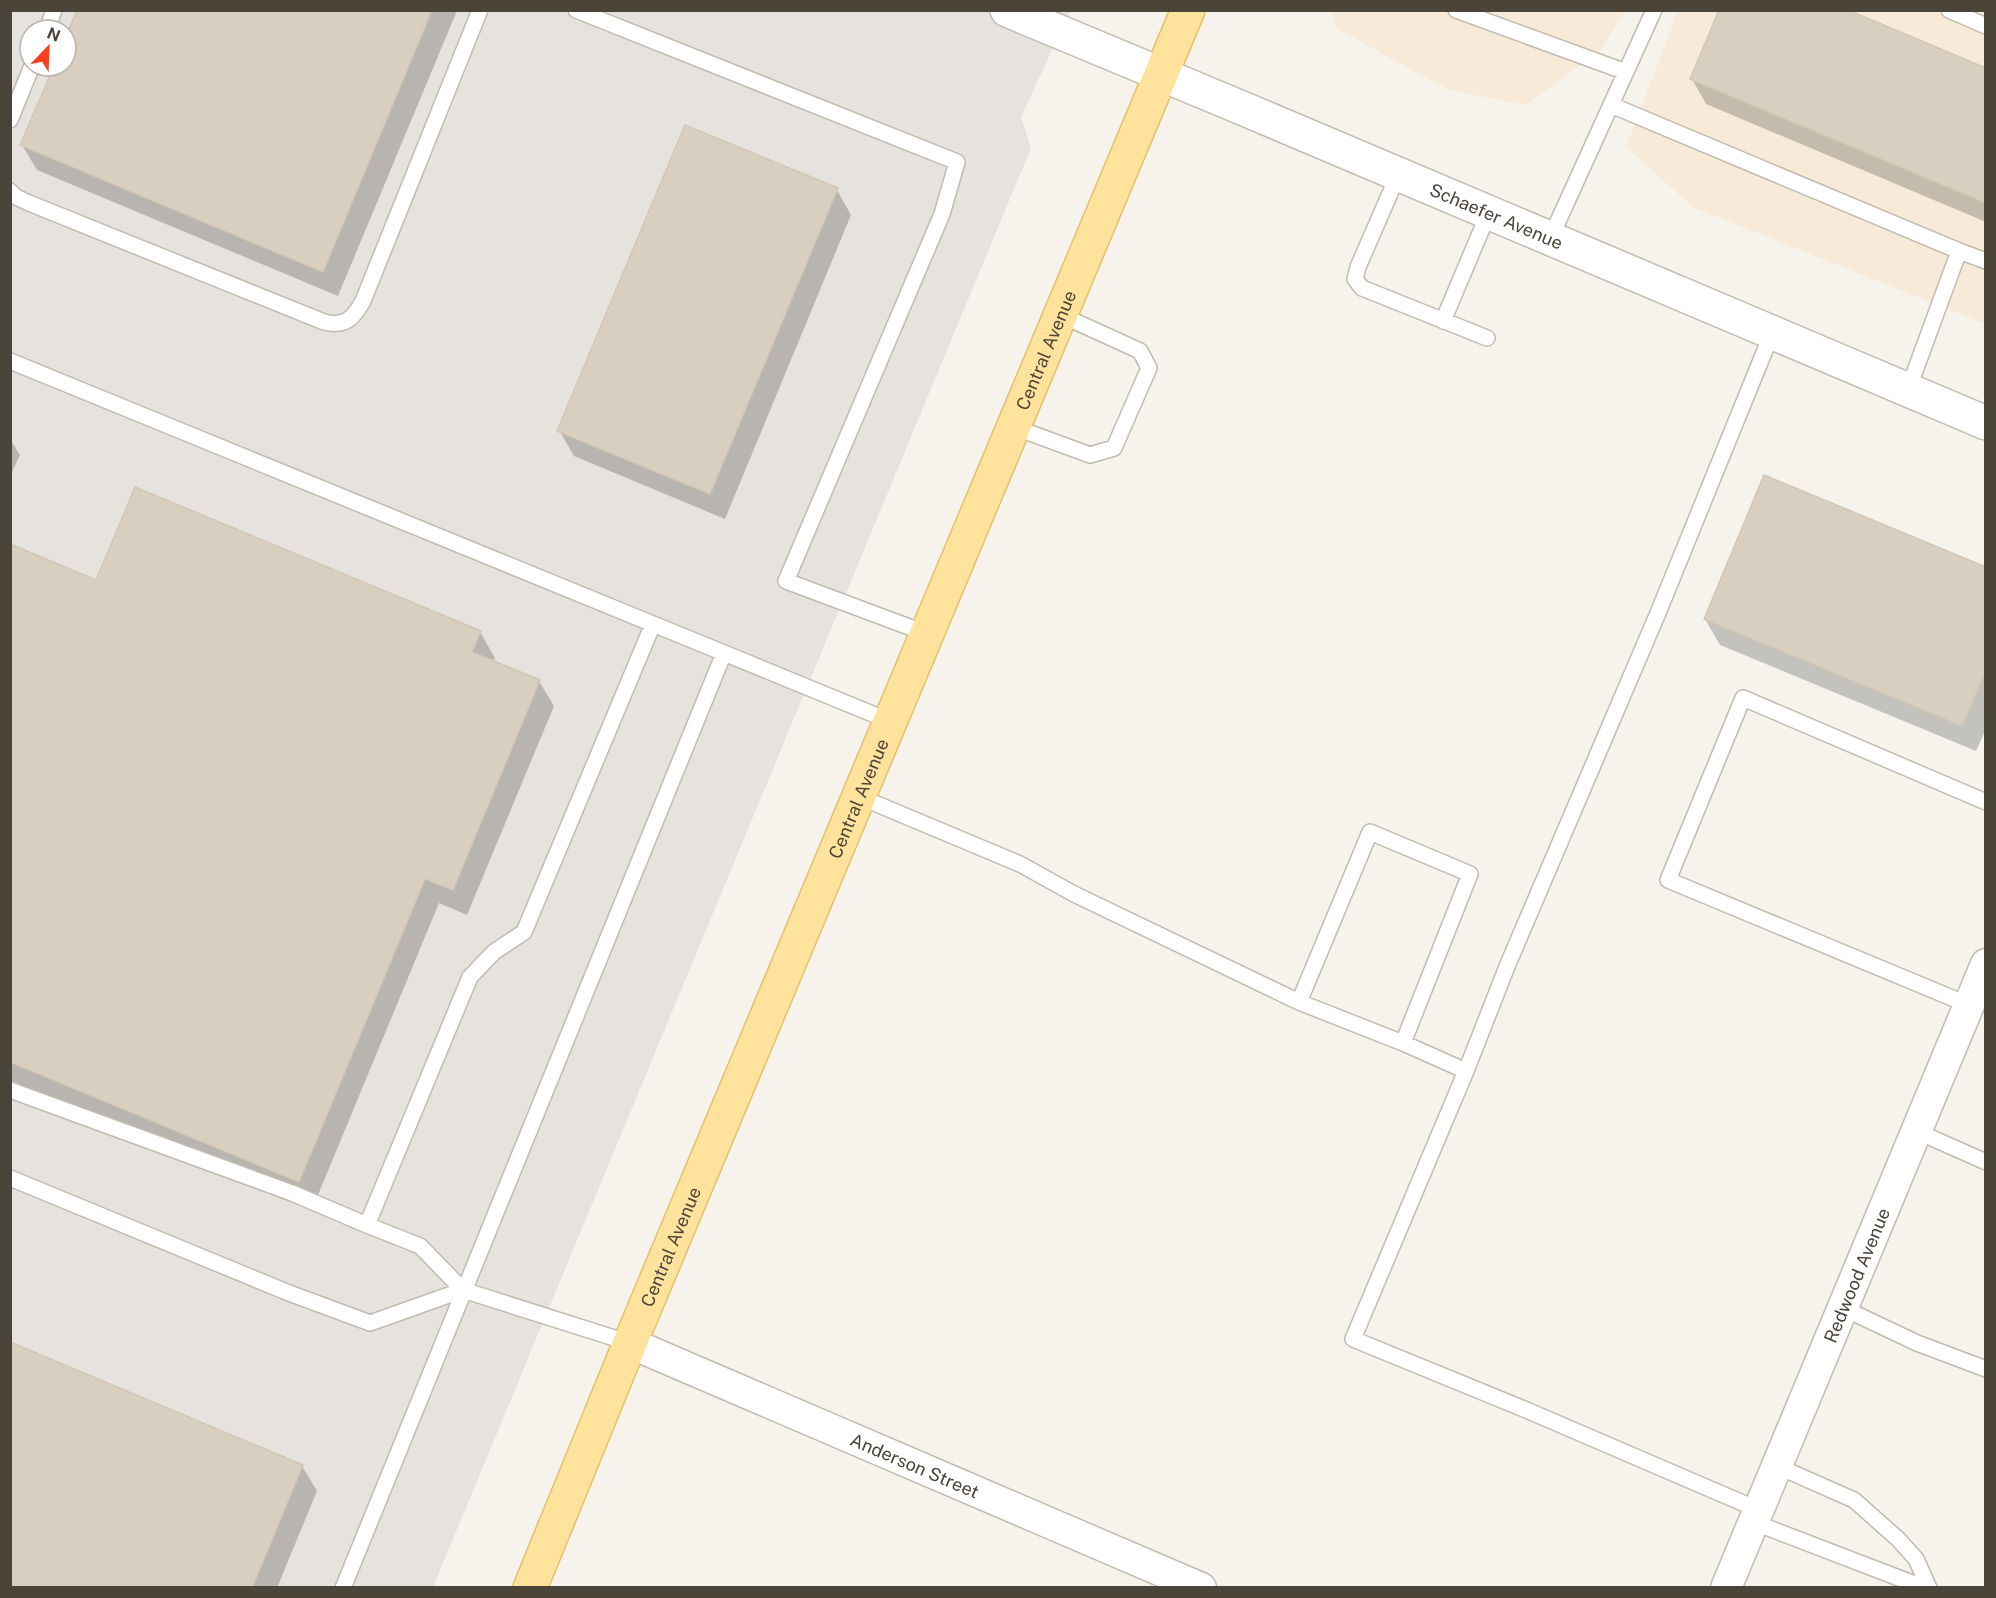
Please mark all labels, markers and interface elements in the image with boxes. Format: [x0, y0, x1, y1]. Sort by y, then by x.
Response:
north arrow [18, 18, 78, 78]
text: N [44, 23, 63, 46]
street label: Schaefer Avenue [1427, 178, 1566, 253]
street label: Central Avenue [1011, 287, 1080, 413]
street label: Central Avenue [824, 735, 892, 861]
street label: Central Avenue [636, 1184, 705, 1310]
street label: Redwood Avenue [1819, 1205, 1894, 1346]
street label: Anderson Street [847, 1428, 982, 1502]

